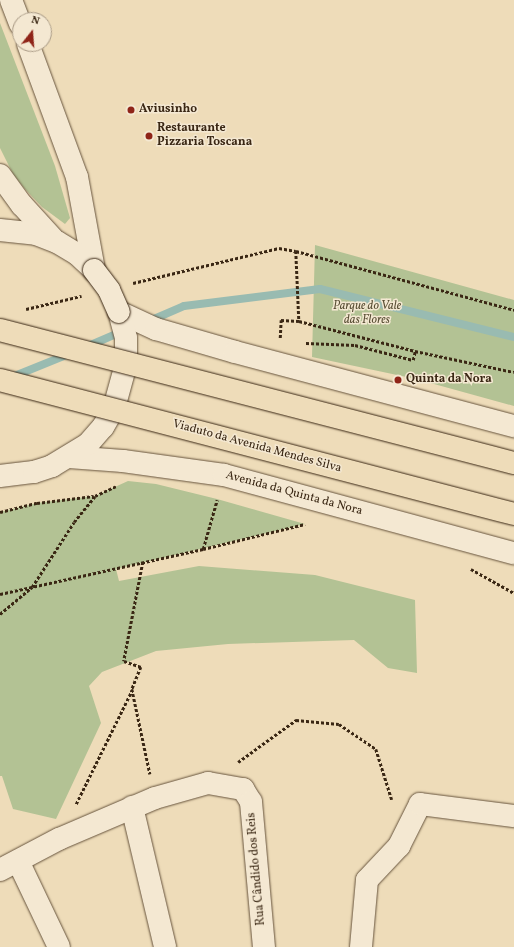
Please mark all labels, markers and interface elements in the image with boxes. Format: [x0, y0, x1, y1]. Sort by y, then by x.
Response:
north arrow [12, 12, 52, 52]
text: N [29, 13, 41, 29]
place label: Aviusinho [139, 103, 197, 117]
marker: Aviusinho [126, 105, 136, 115]
place label: Restaurante Pizzaria Toscana [157, 122, 252, 150]
marker: Restaurante Pizzaria Toscana [144, 131, 154, 141]
park label: Parque do Vale das Flores [333, 300, 401, 328]
place label: Quinta da Nora [406, 373, 492, 387]
marker: Quinta da Nora [393, 375, 403, 385]
street label: Viaduto da Avenida Mendes Silva [171, 417, 343, 477]
street label: Avenida da Quinta da Nora [224, 469, 364, 519]
street label: Rua Cândido dos Reis [245, 812, 269, 926]

